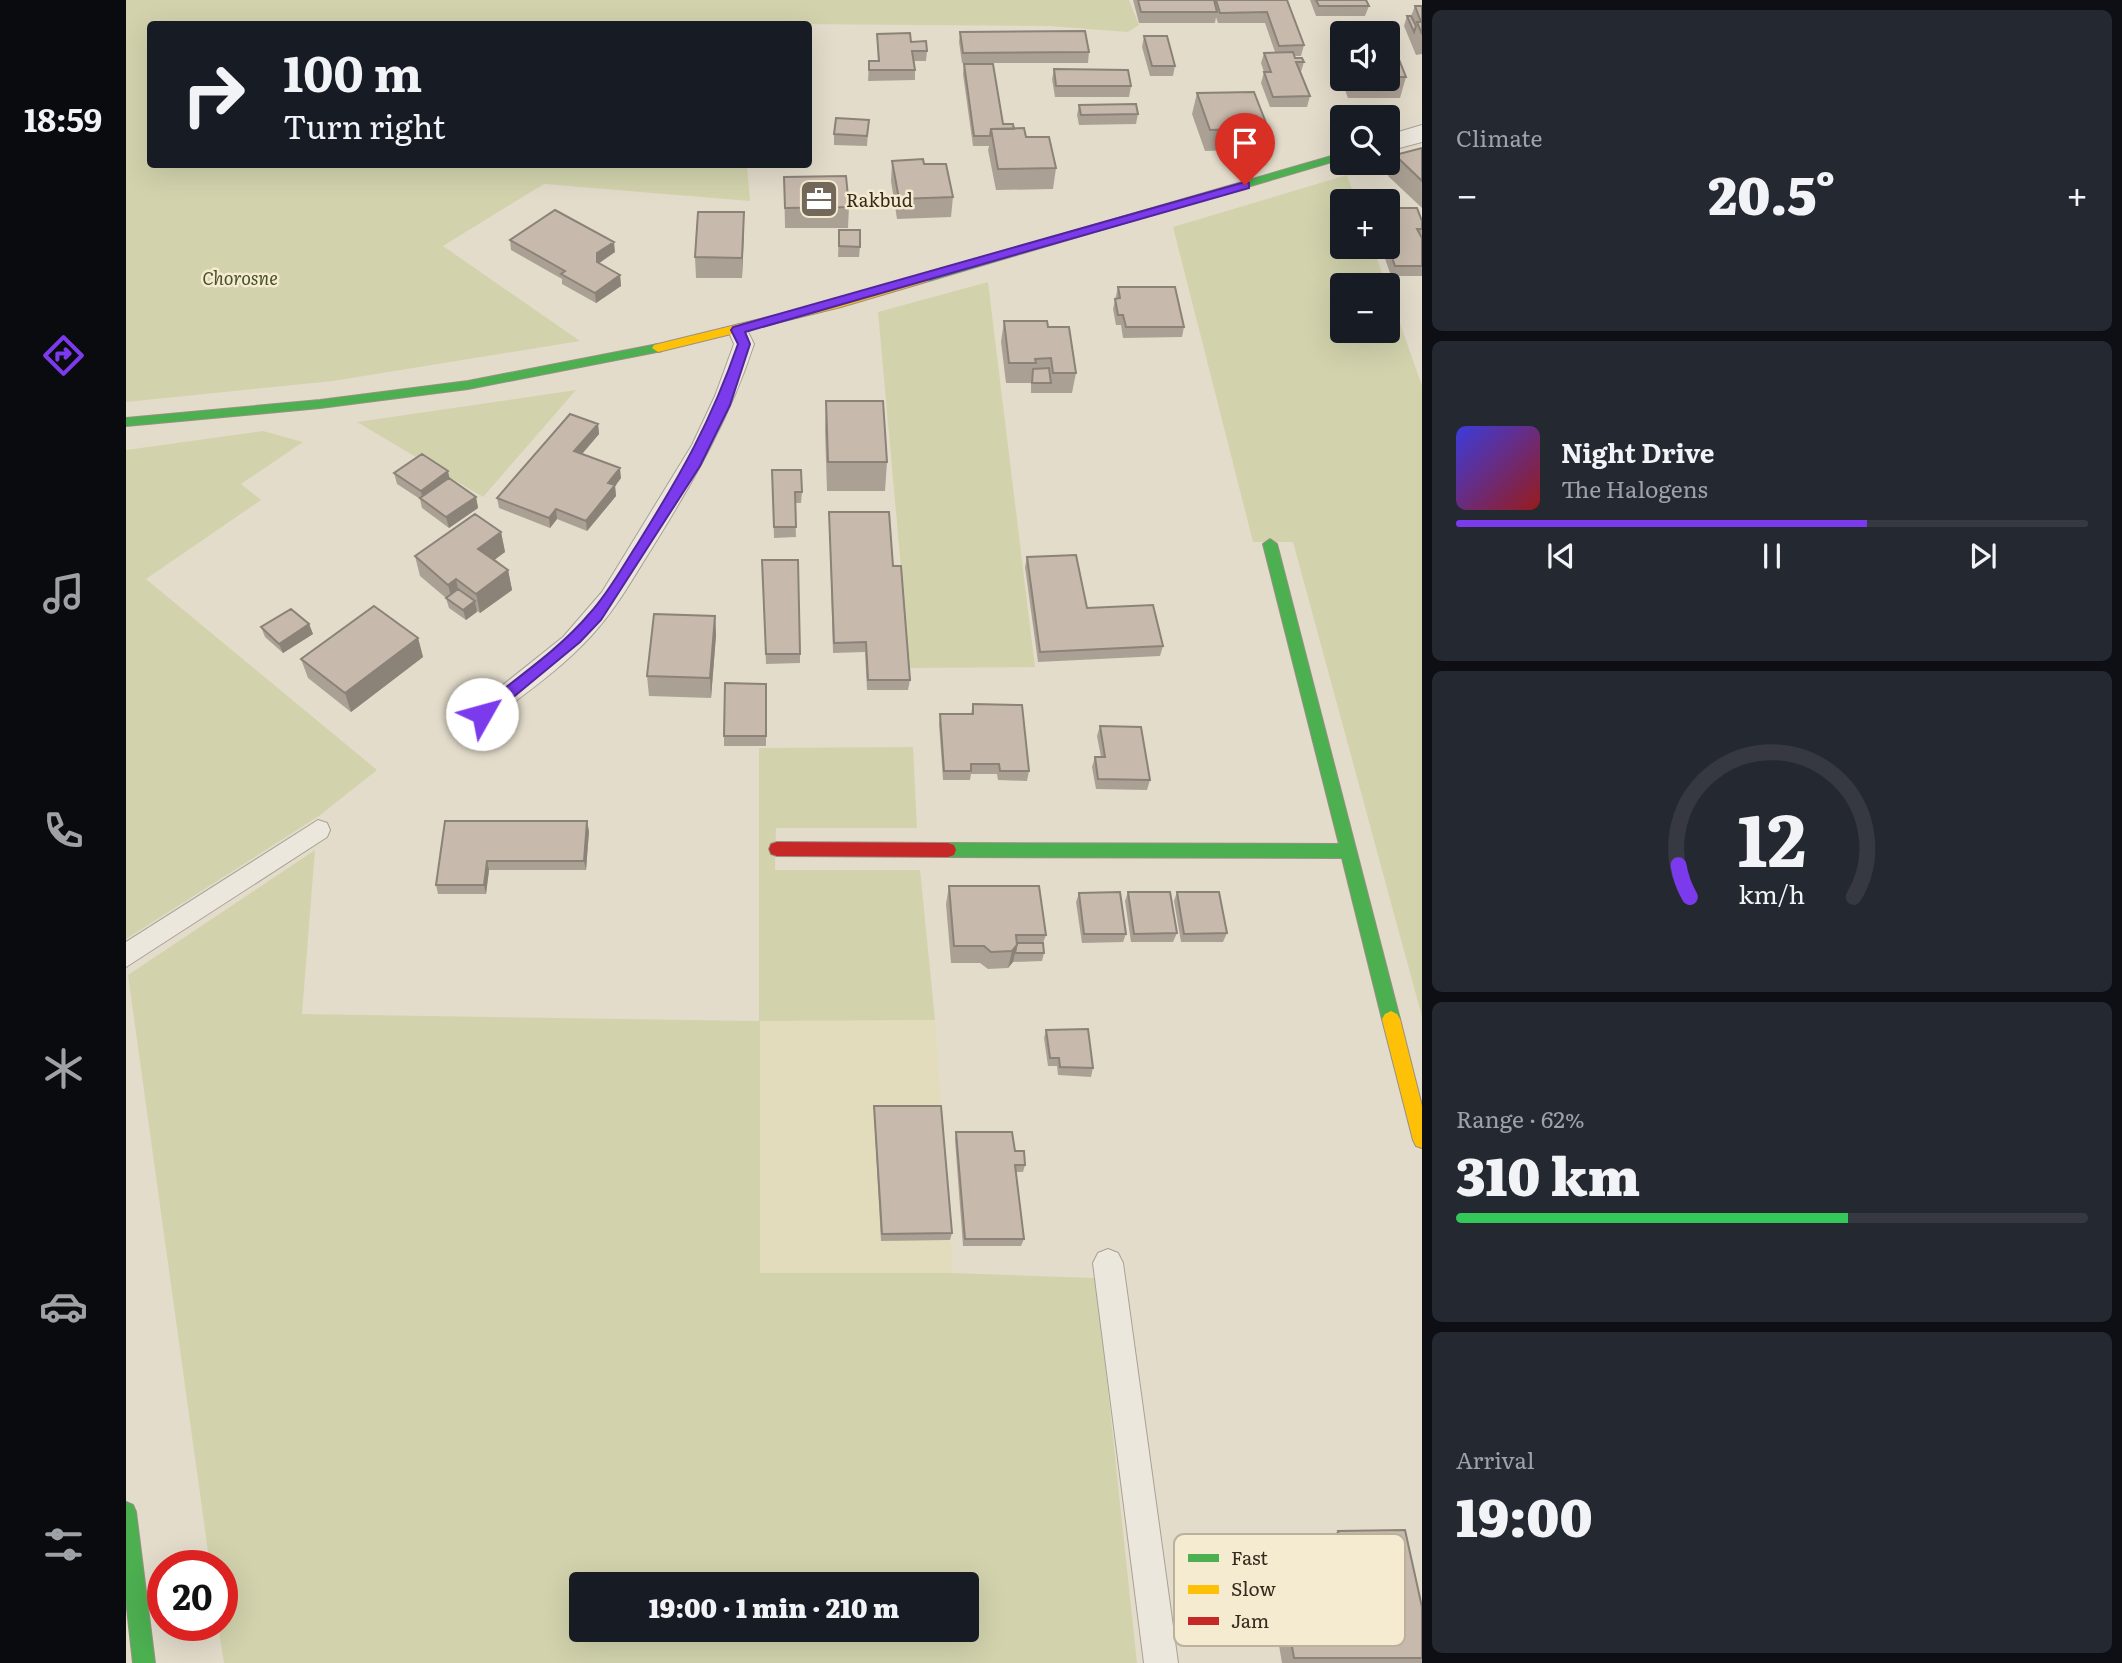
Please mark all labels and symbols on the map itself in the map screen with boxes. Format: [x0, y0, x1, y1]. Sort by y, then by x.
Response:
pin [1215, 113, 1275, 185]
office icon: Rakbud [798, 178, 840, 220]
place label: Rakbud [846, 186, 913, 213]
park label: Chorosne [202, 264, 278, 291]
position arrow [445, 677, 519, 751]
legend [1174, 1534, 1405, 1646]
text: Fast [1231, 1543, 1268, 1571]
speed limit sign: 20 [147, 1550, 238, 1641]
text: Slow [1231, 1574, 1276, 1602]
text: Jam [1231, 1606, 1269, 1634]

